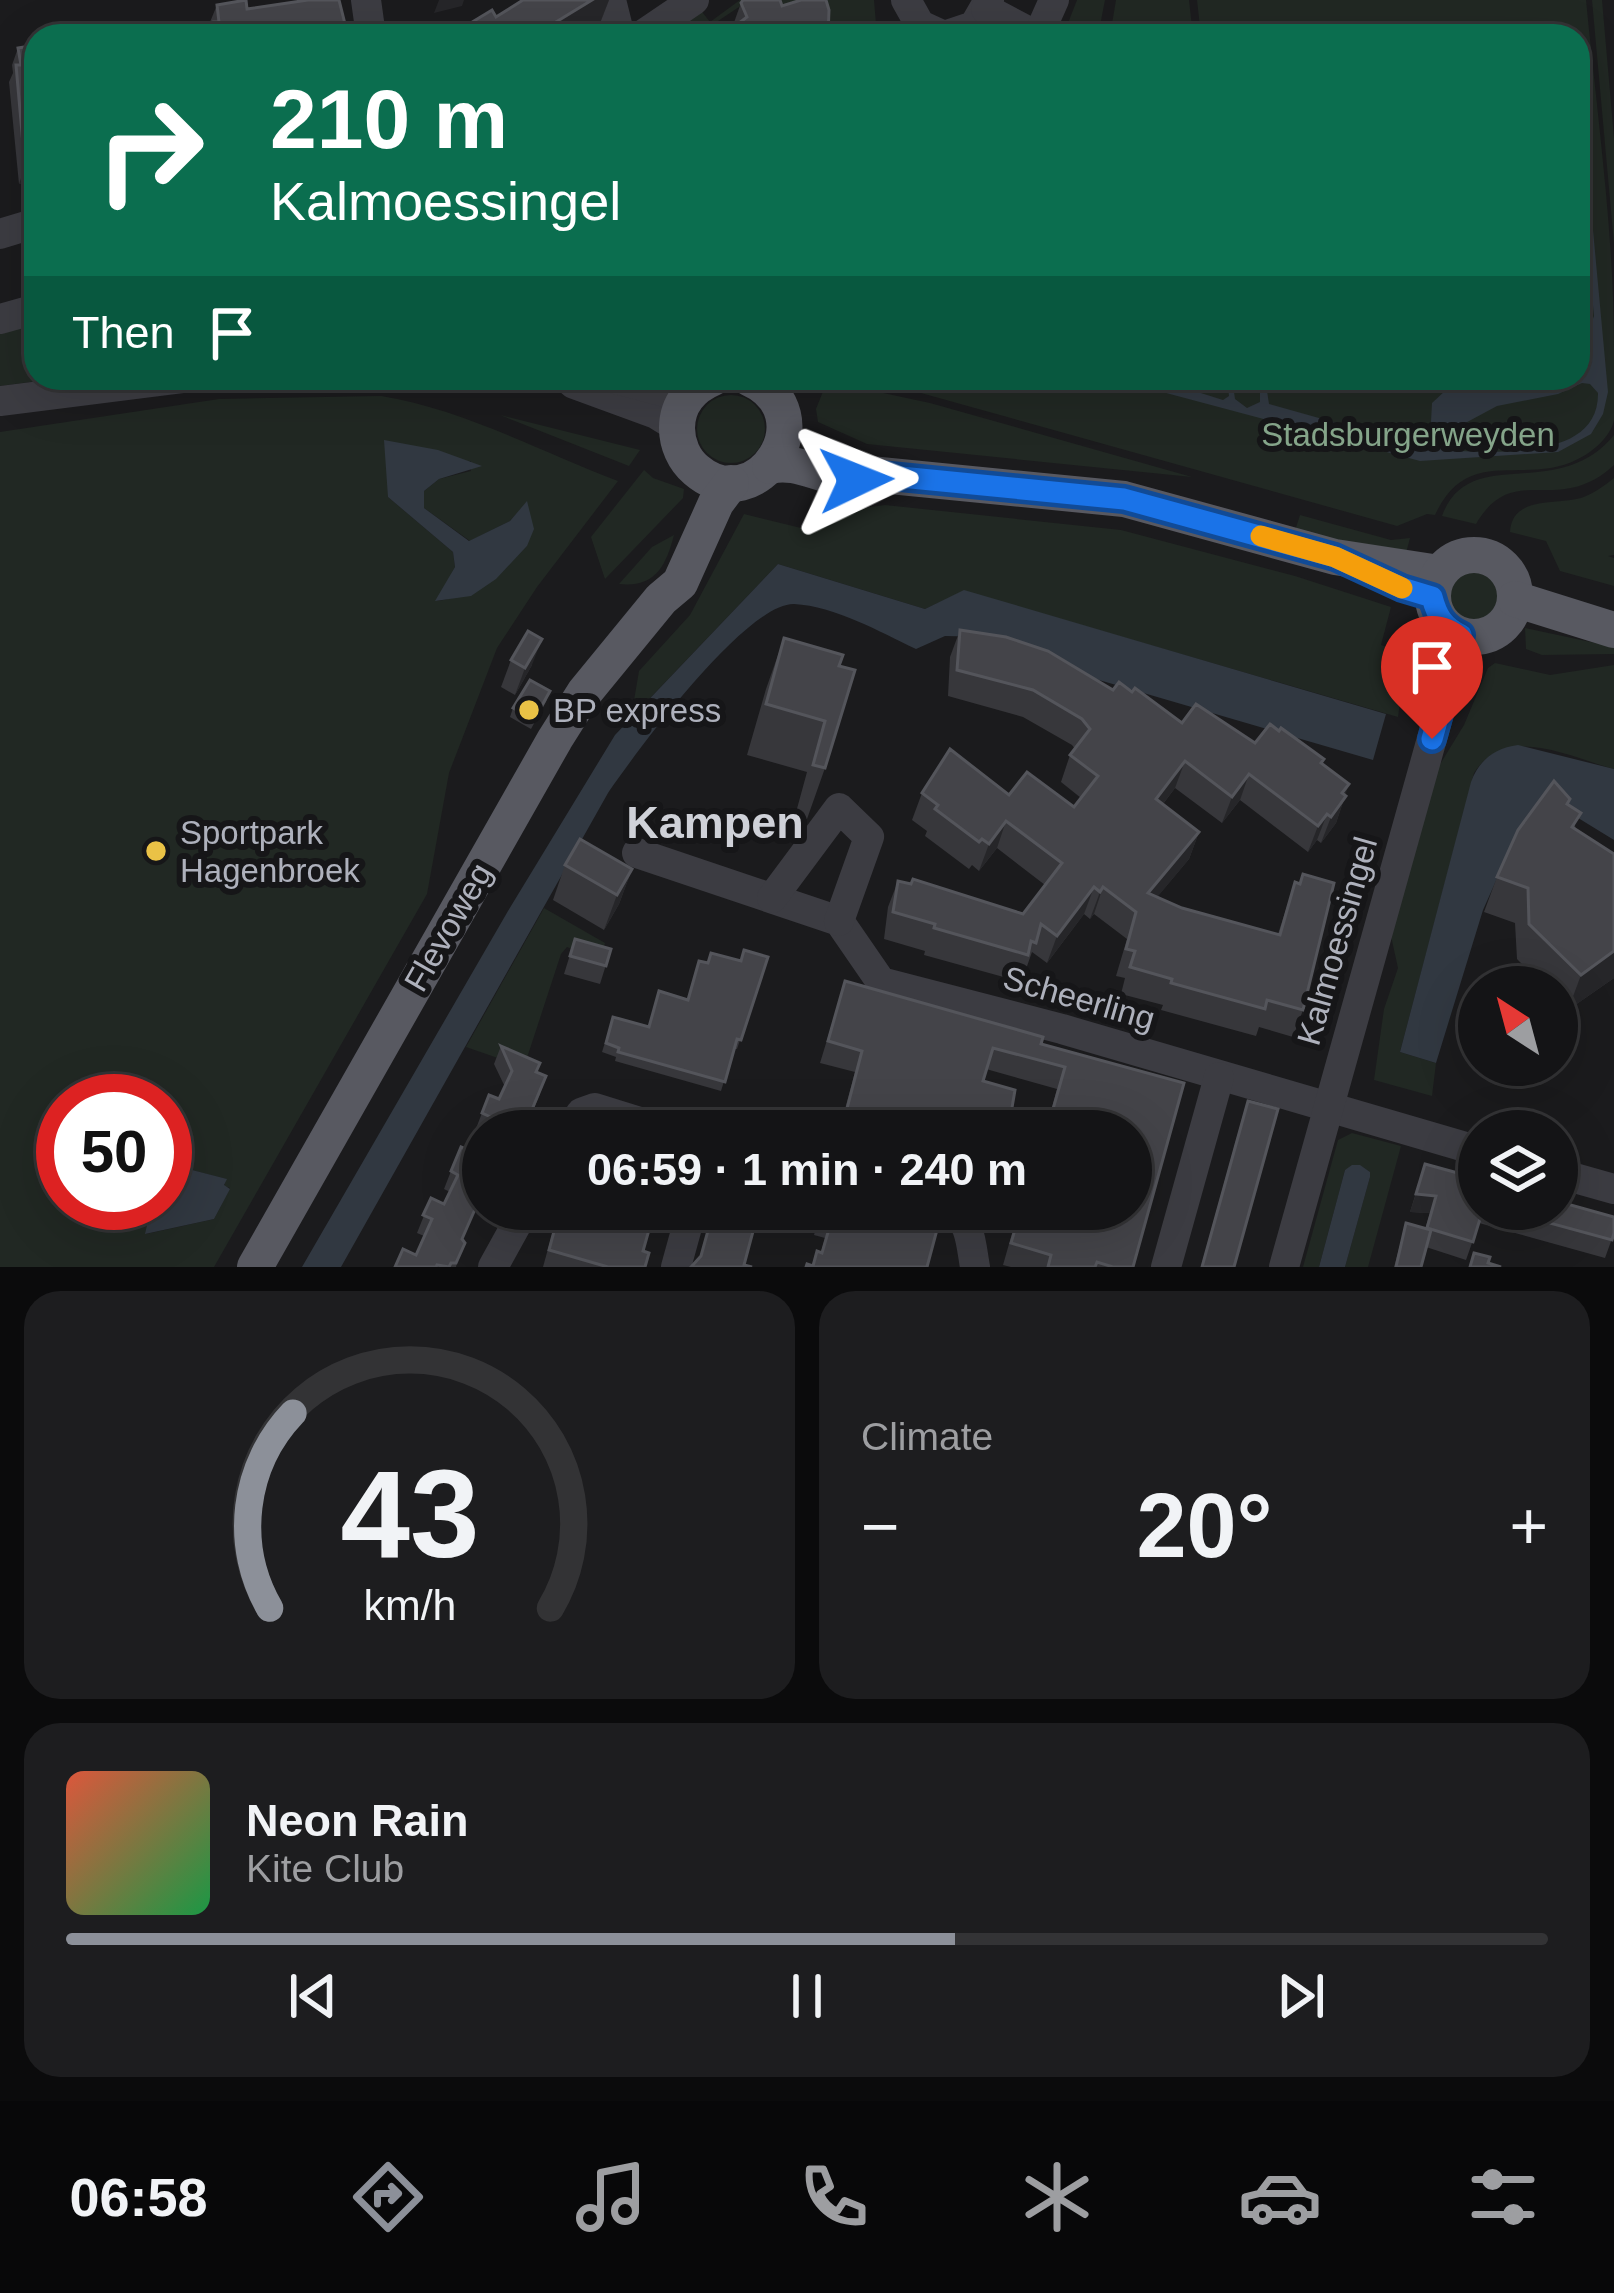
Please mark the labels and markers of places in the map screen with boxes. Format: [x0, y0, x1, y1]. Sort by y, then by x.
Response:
pin [1381, 616, 1483, 739]
place label: BP express [553, 692, 721, 729]
marker: BP express [516, 697, 542, 723]
place label: Sportpark Hagenbroek [180, 814, 360, 889]
marker: Sportpark Hagenbroek [143, 838, 169, 864]

